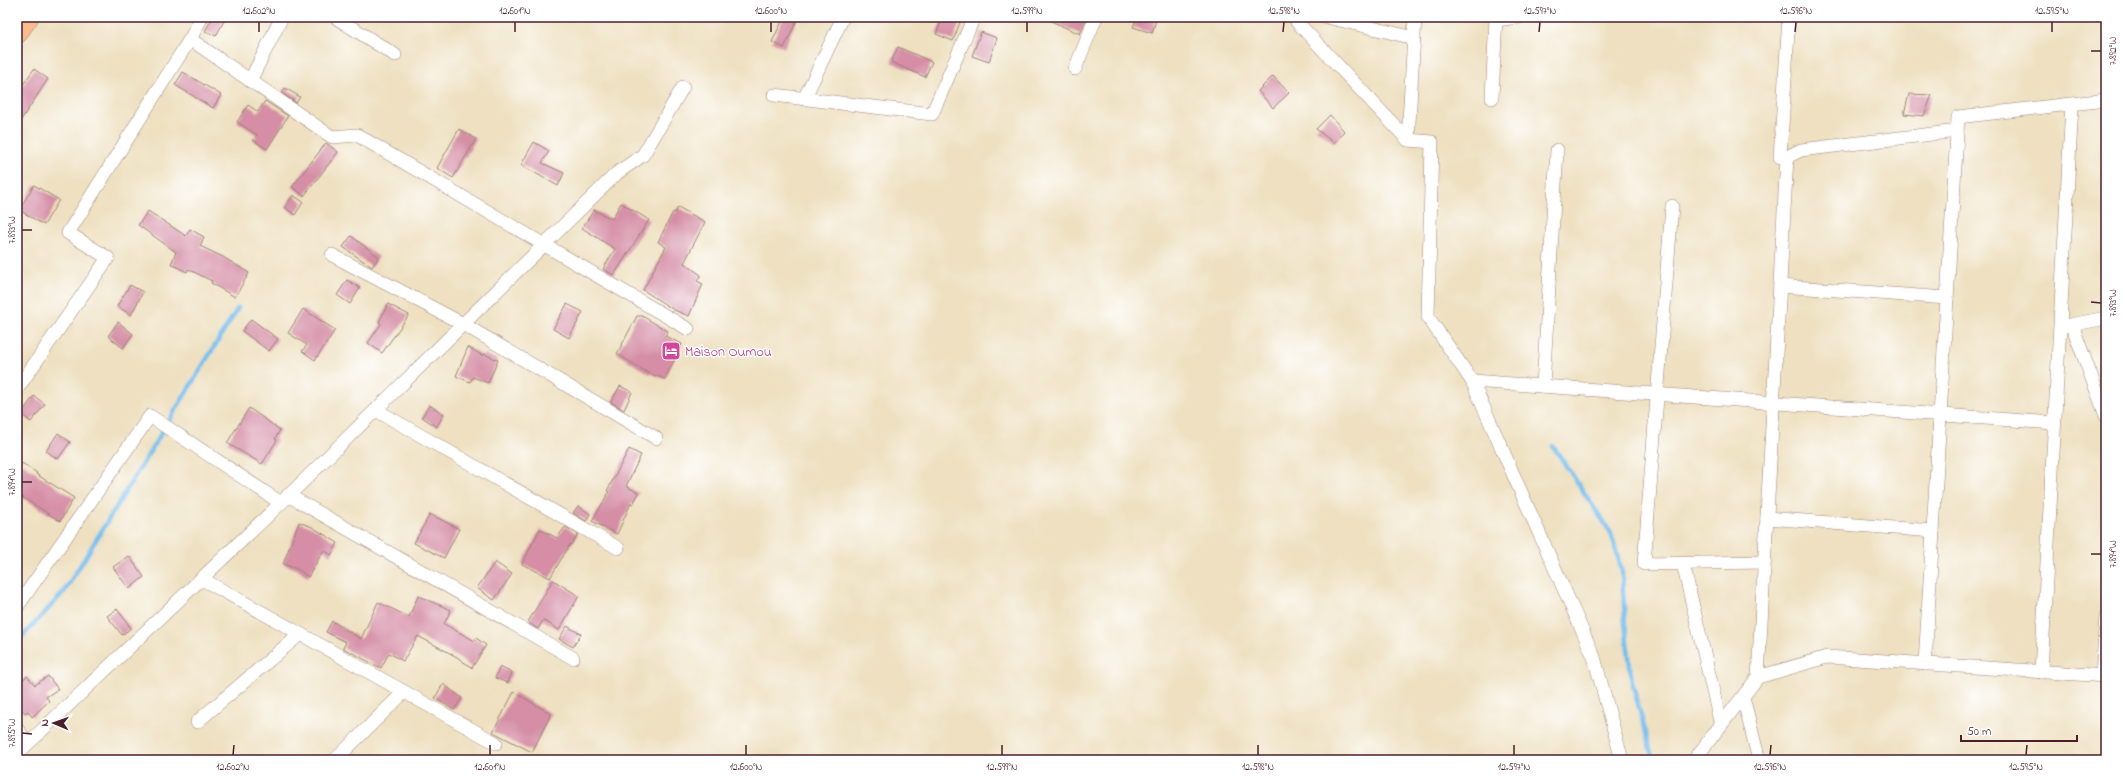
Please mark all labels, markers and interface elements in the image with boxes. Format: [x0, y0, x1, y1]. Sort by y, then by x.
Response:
text: 12.602°N [242, 4, 276, 19]
text: 12.601°N [499, 4, 531, 19]
text: 12.600°N [755, 4, 788, 19]
text: 12.599°N [1011, 4, 1043, 19]
text: 12.598°N [1268, 4, 1300, 19]
text: 12.597°N [1524, 4, 1556, 19]
text: 12.596°N [1780, 4, 1813, 19]
text: 12.595°N [2035, 4, 2069, 19]
text: 7.892°W [2106, 37, 2121, 65]
text: 7.893°W [5, 216, 20, 244]
text: 7.893°W [2106, 289, 2121, 317]
hotel icon: Maison Oumou [660, 340, 682, 362]
place label: Maison Oumou [685, 342, 772, 363]
text: 7.894°W [5, 468, 20, 496]
text: 7.894°W [2106, 540, 2121, 568]
north arrow [34, 703, 74, 743]
scale bar [1961, 717, 2077, 743]
text: 7.895°W [5, 718, 20, 748]
text: N [37, 719, 53, 727]
text: 50 m [1967, 723, 1991, 741]
text: 12.602°N [216, 760, 250, 775]
text: 12.601°N [474, 760, 506, 775]
text: 12.600°N [730, 760, 763, 775]
text: 12.599°N [986, 760, 1018, 775]
text: 12.598°N [1242, 760, 1274, 775]
text: 12.597°N [1498, 760, 1530, 775]
text: 12.596°N [1754, 760, 1787, 775]
text: 12.595°N [2009, 760, 2043, 775]

